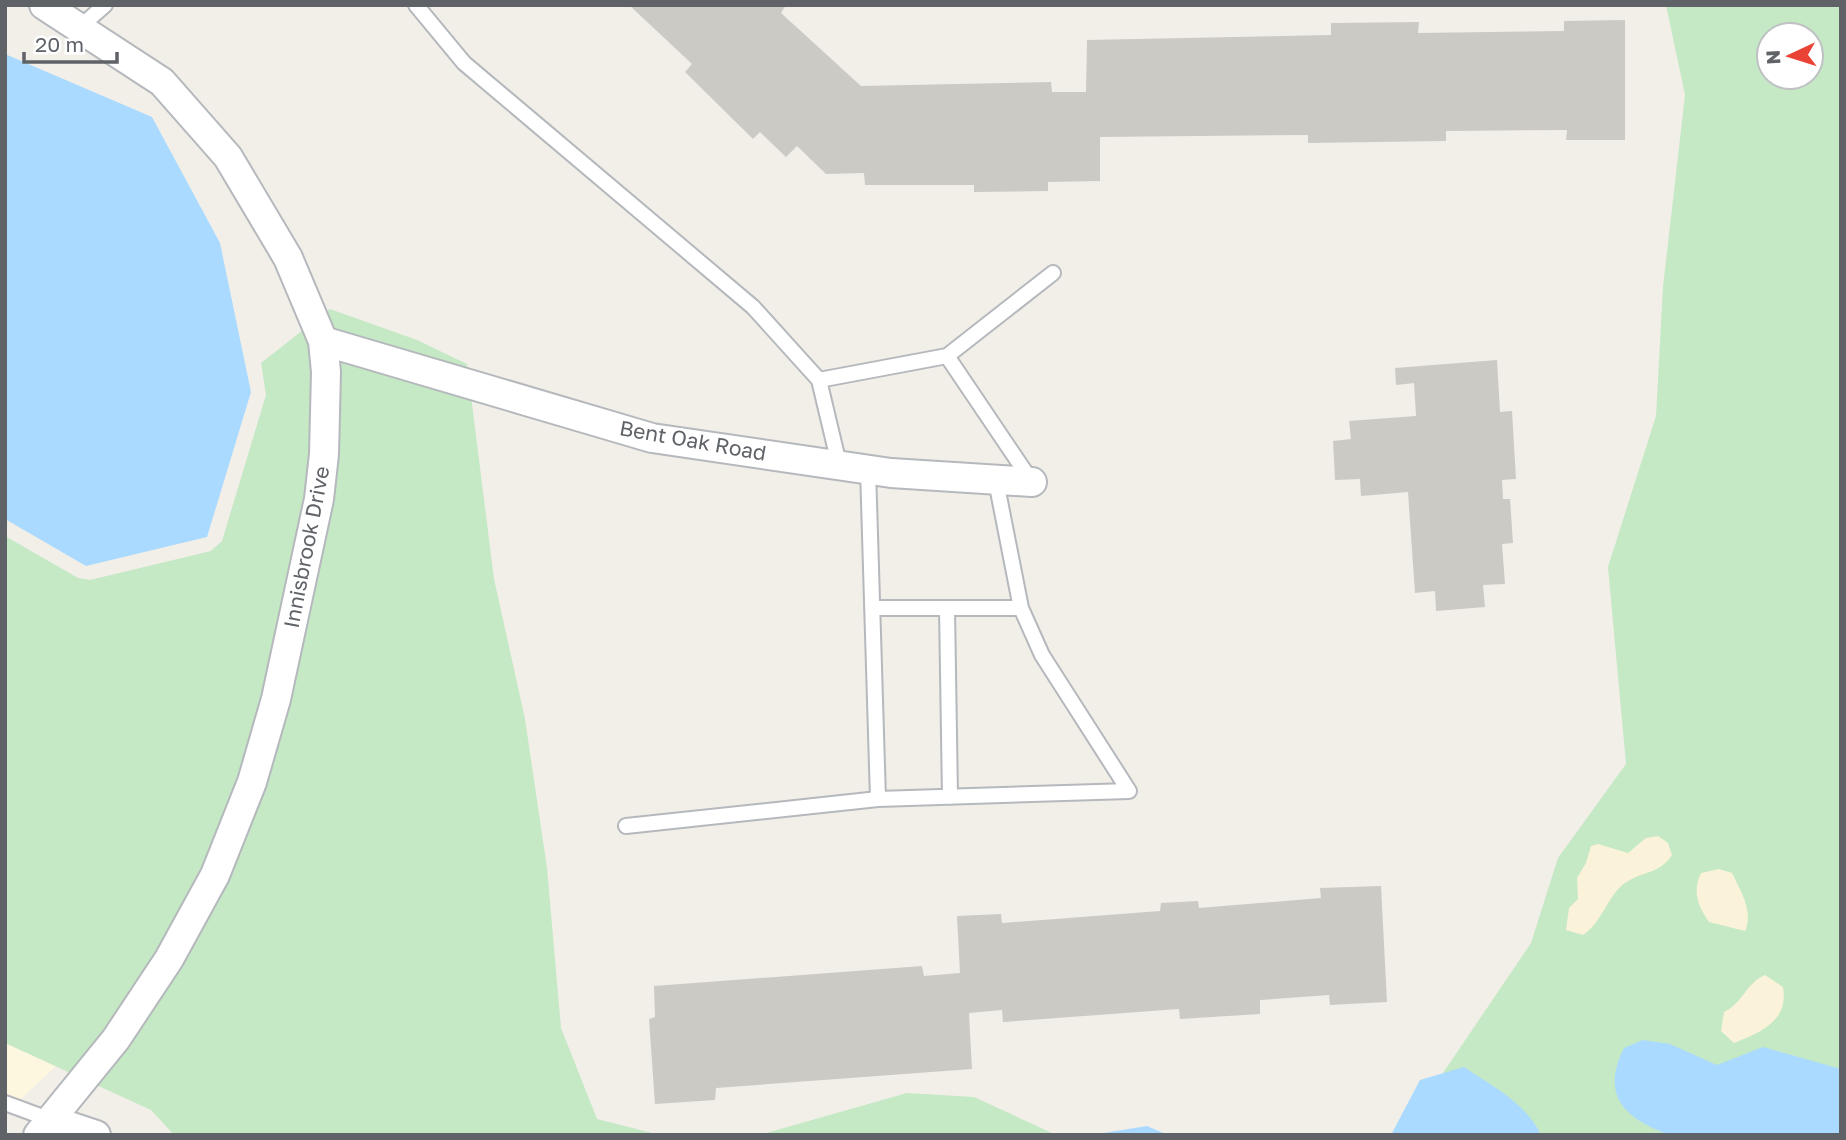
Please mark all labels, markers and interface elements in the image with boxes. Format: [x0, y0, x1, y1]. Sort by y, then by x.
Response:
scale bar [24, 21, 117, 65]
north arrow [1755, 21, 1825, 91]
text: 20 m [35, 31, 84, 57]
text: N [1761, 49, 1785, 65]
street label: Bent Oak Road [618, 414, 768, 466]
street label: Innisbrook Drive [278, 464, 334, 630]

